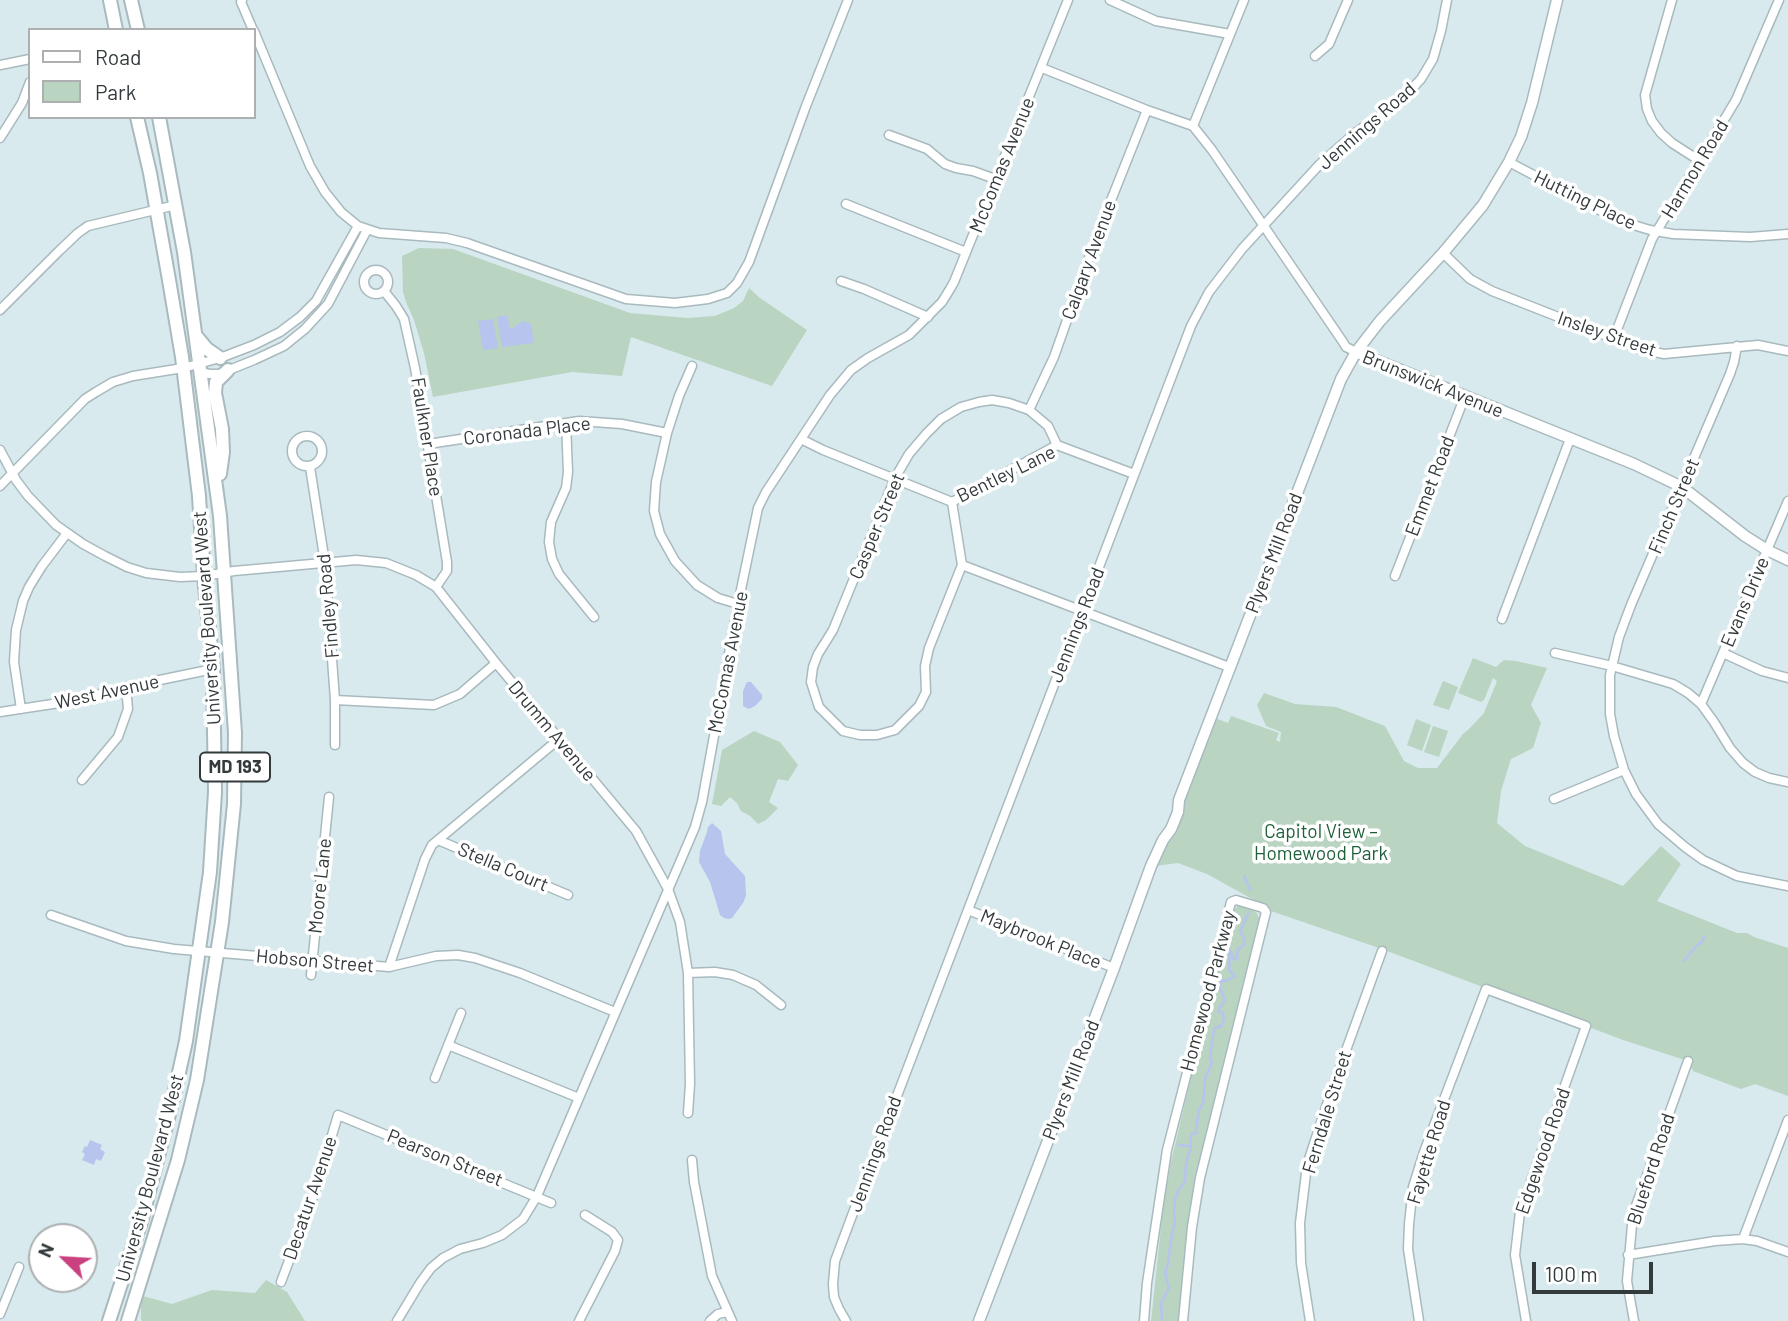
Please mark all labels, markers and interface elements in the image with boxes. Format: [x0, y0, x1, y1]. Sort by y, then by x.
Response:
legend [28, 28, 256, 119]
text: Road [95, 44, 141, 69]
street label: Jennings Road [1314, 77, 1420, 175]
text: Park [95, 79, 136, 104]
street label: McComas Avenue [964, 94, 1040, 236]
street label: Harmon Road [1657, 116, 1733, 222]
street label: Hutting Place [1530, 165, 1640, 235]
street label: Calgary Avenue [1057, 197, 1121, 323]
street label: Insley Street [1555, 306, 1659, 362]
street label: Brunswick Avenue [1359, 345, 1507, 423]
street label: Faulkner Place [406, 376, 448, 498]
street label: Coronada Place [462, 412, 592, 450]
street label: Emmet Road [1400, 433, 1460, 539]
street label: Bentley Lane [953, 440, 1059, 508]
street label: Finch Street [1644, 455, 1704, 557]
street label: Casper Street [844, 469, 910, 583]
street label: Plyers Mill Road [1241, 490, 1307, 616]
street label: University Boulevard West [188, 510, 226, 726]
street label: Findley Road [312, 553, 344, 659]
street label: Evans Drive [1716, 554, 1774, 650]
street label: Jennings Road [1045, 564, 1109, 686]
street label: McComas Avenue [703, 589, 753, 735]
street label: West Avenue [53, 670, 161, 714]
street label: Drumm Avenue [503, 676, 601, 786]
road number: MD 193 [200, 752, 270, 782]
park label: Capitol View – Homewood Park [1254, 821, 1388, 865]
street label: Moore Lane [304, 837, 336, 935]
street label: Stella Court [454, 838, 552, 896]
street label: Maybrook Place [977, 904, 1105, 974]
street label: Homewood Parkway [1176, 908, 1240, 1074]
street label: Hobson Street [255, 944, 375, 978]
street label: Plyers Mill Road [1038, 1017, 1104, 1143]
street label: Ferndale Street [1297, 1048, 1357, 1176]
street label: University Boulevard West [111, 1071, 189, 1285]
street label: Edgewood Road [1511, 1085, 1575, 1217]
street label: Jennings Road [843, 1093, 907, 1215]
street label: Fayette Road [1402, 1097, 1456, 1207]
street label: Blueford Road [1622, 1110, 1680, 1228]
street label: Pearson Street [384, 1124, 506, 1192]
street label: Decatur Avenue [278, 1133, 342, 1263]
north arrow [28, 1223, 98, 1293]
text: N [32, 1240, 58, 1261]
scale bar [1536, 1248, 1657, 1292]
text: 100 m [1545, 1261, 1598, 1286]

